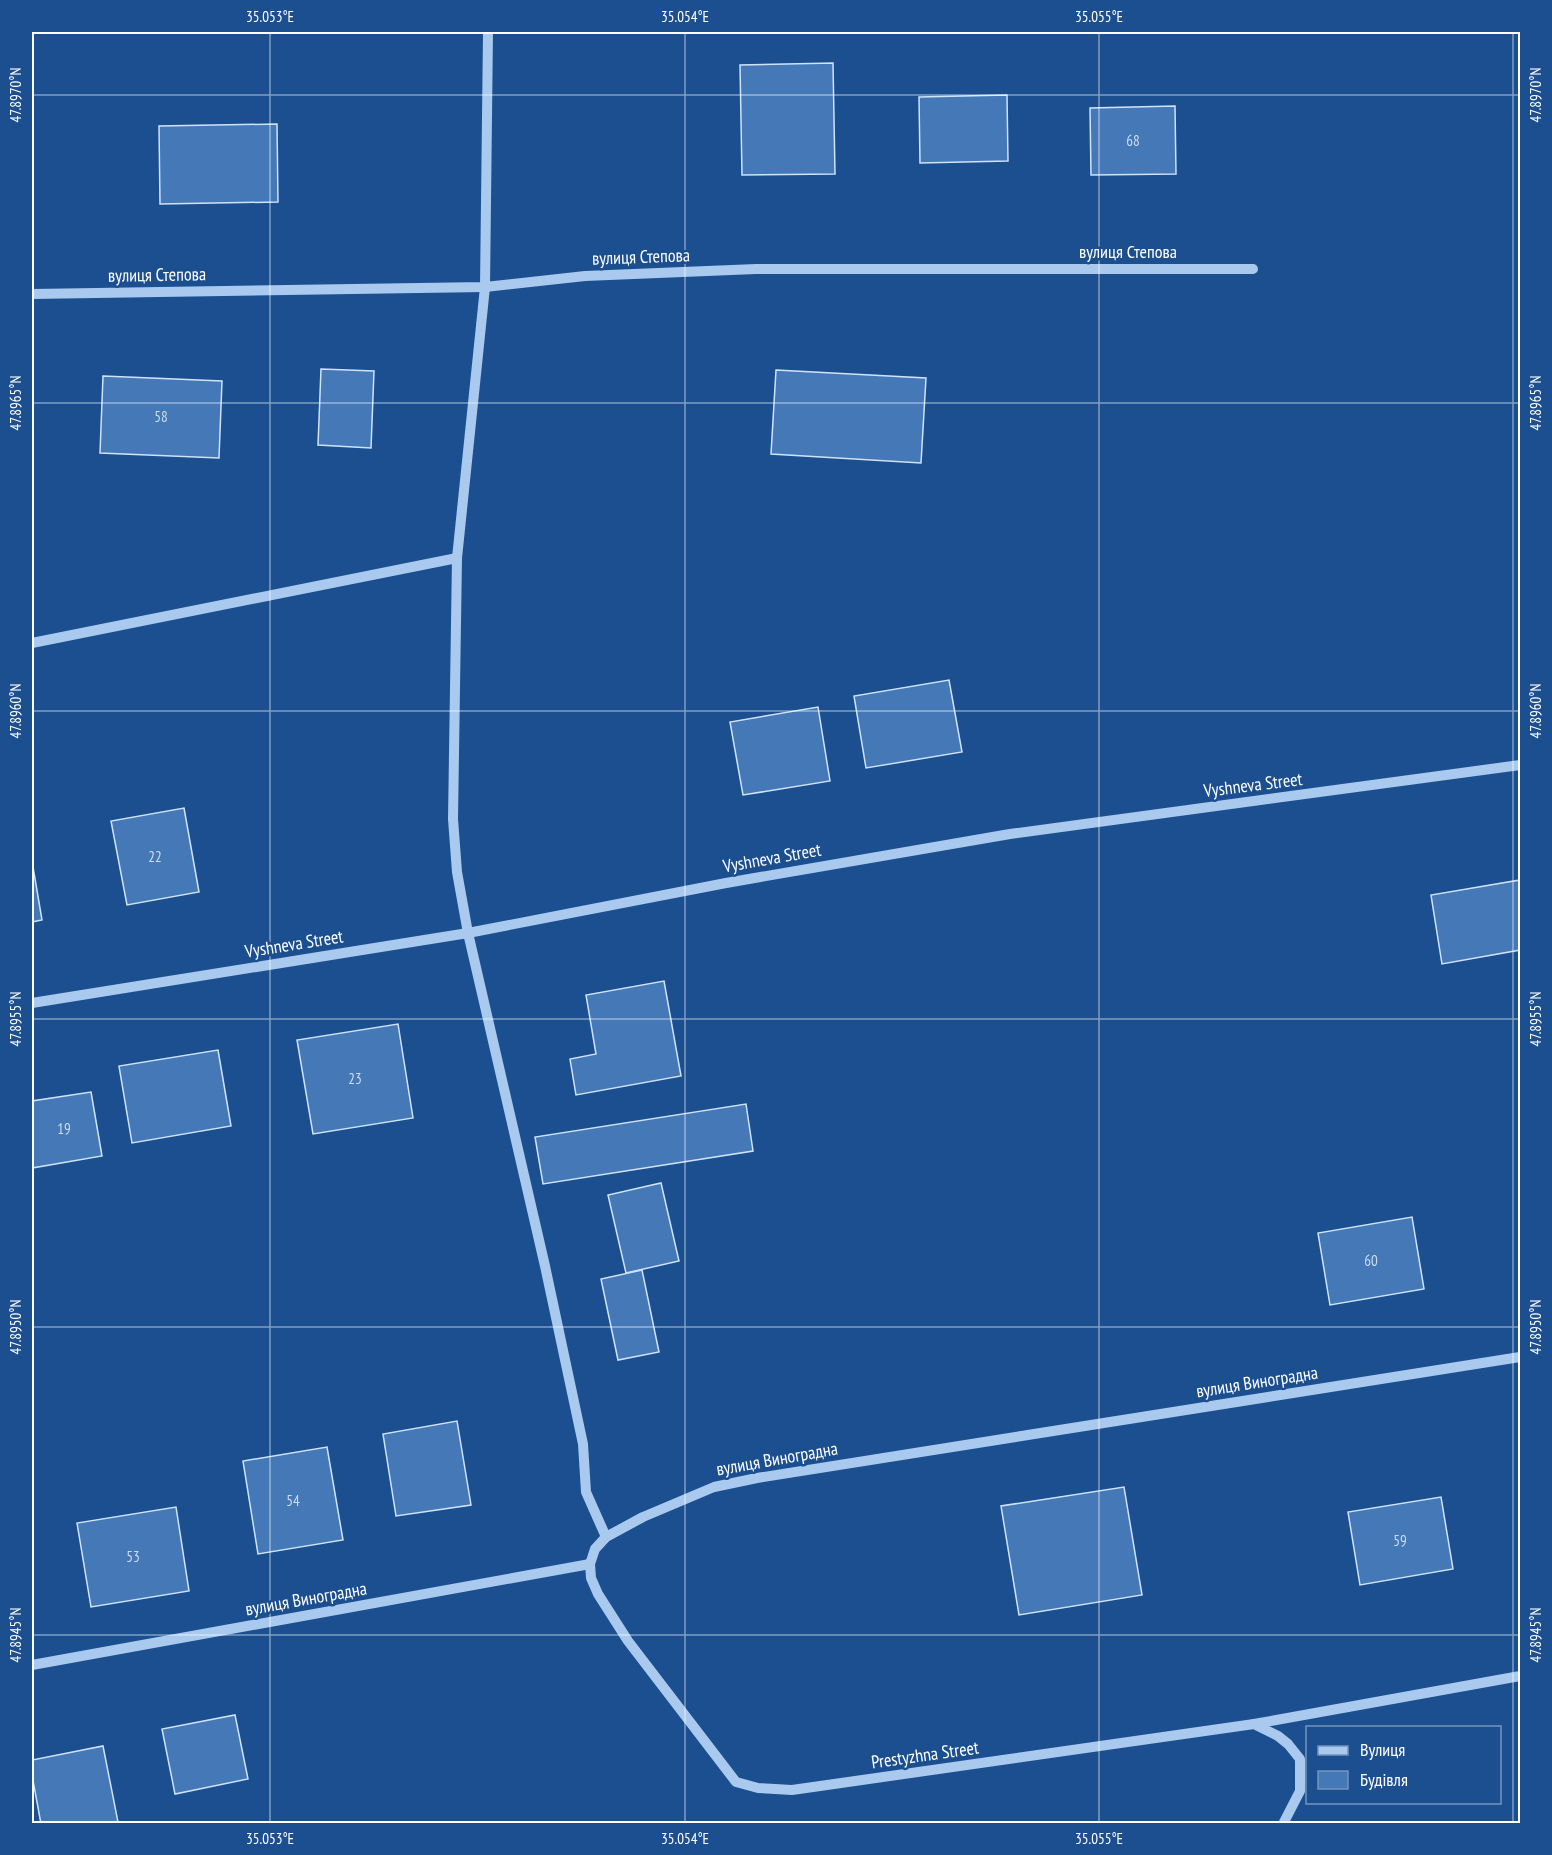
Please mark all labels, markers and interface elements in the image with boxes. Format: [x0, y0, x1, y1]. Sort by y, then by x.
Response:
text: 35.053°E [246, 7, 294, 26]
text: 35.054°E [661, 7, 709, 26]
text: 35.055°E [1075, 7, 1123, 26]
text: 47.8970°N [6, 67, 25, 123]
text: 47.8970°N [1526, 67, 1545, 123]
house number: 68 [1126, 131, 1140, 150]
street label: вулиця Степова [1079, 240, 1177, 263]
street label: вулиця Степова [592, 243, 690, 270]
street label: вулиця Степова [108, 262, 206, 287]
text: 47.8965°N [6, 375, 25, 431]
text: 47.8965°N [1526, 375, 1545, 431]
house number: 58 [154, 407, 168, 426]
text: 47.8960°N [6, 683, 25, 739]
text: 47.8960°N [1526, 683, 1545, 739]
street label: Vyshneva Street [1201, 767, 1304, 802]
street label: Vyshneva Street [720, 838, 823, 878]
house number: 22 [148, 847, 162, 866]
street label: Vyshneva Street [242, 924, 345, 963]
text: 47.8955°N [6, 991, 25, 1047]
text: 47.8955°N [1526, 991, 1545, 1047]
house number: 23 [348, 1069, 362, 1088]
house number: 19 [57, 1119, 71, 1138]
house number: 60 [1364, 1251, 1378, 1270]
text: 47.8950°N [6, 1299, 25, 1355]
text: 47.8950°N [1526, 1299, 1545, 1355]
street label: вулиця Виноградна [1194, 1361, 1319, 1402]
street label: вулиця Виноградна [714, 1437, 839, 1481]
house number: 54 [286, 1491, 300, 1510]
house number: 59 [1393, 1531, 1407, 1550]
house number: 53 [126, 1547, 140, 1566]
street label: вулиця Виноградна [243, 1577, 368, 1621]
text: 47.8945°N [6, 1607, 25, 1663]
text: 47.8945°N [1526, 1607, 1545, 1663]
legend [1306, 1726, 1501, 1804]
street label: Prestyzhna Street [870, 1736, 980, 1773]
text: Вулиця [1360, 1738, 1405, 1761]
text: Будівля [1360, 1768, 1408, 1791]
text: 35.053°E [246, 1829, 294, 1848]
text: 35.054°E [661, 1829, 709, 1848]
text: 35.055°E [1075, 1829, 1123, 1848]

